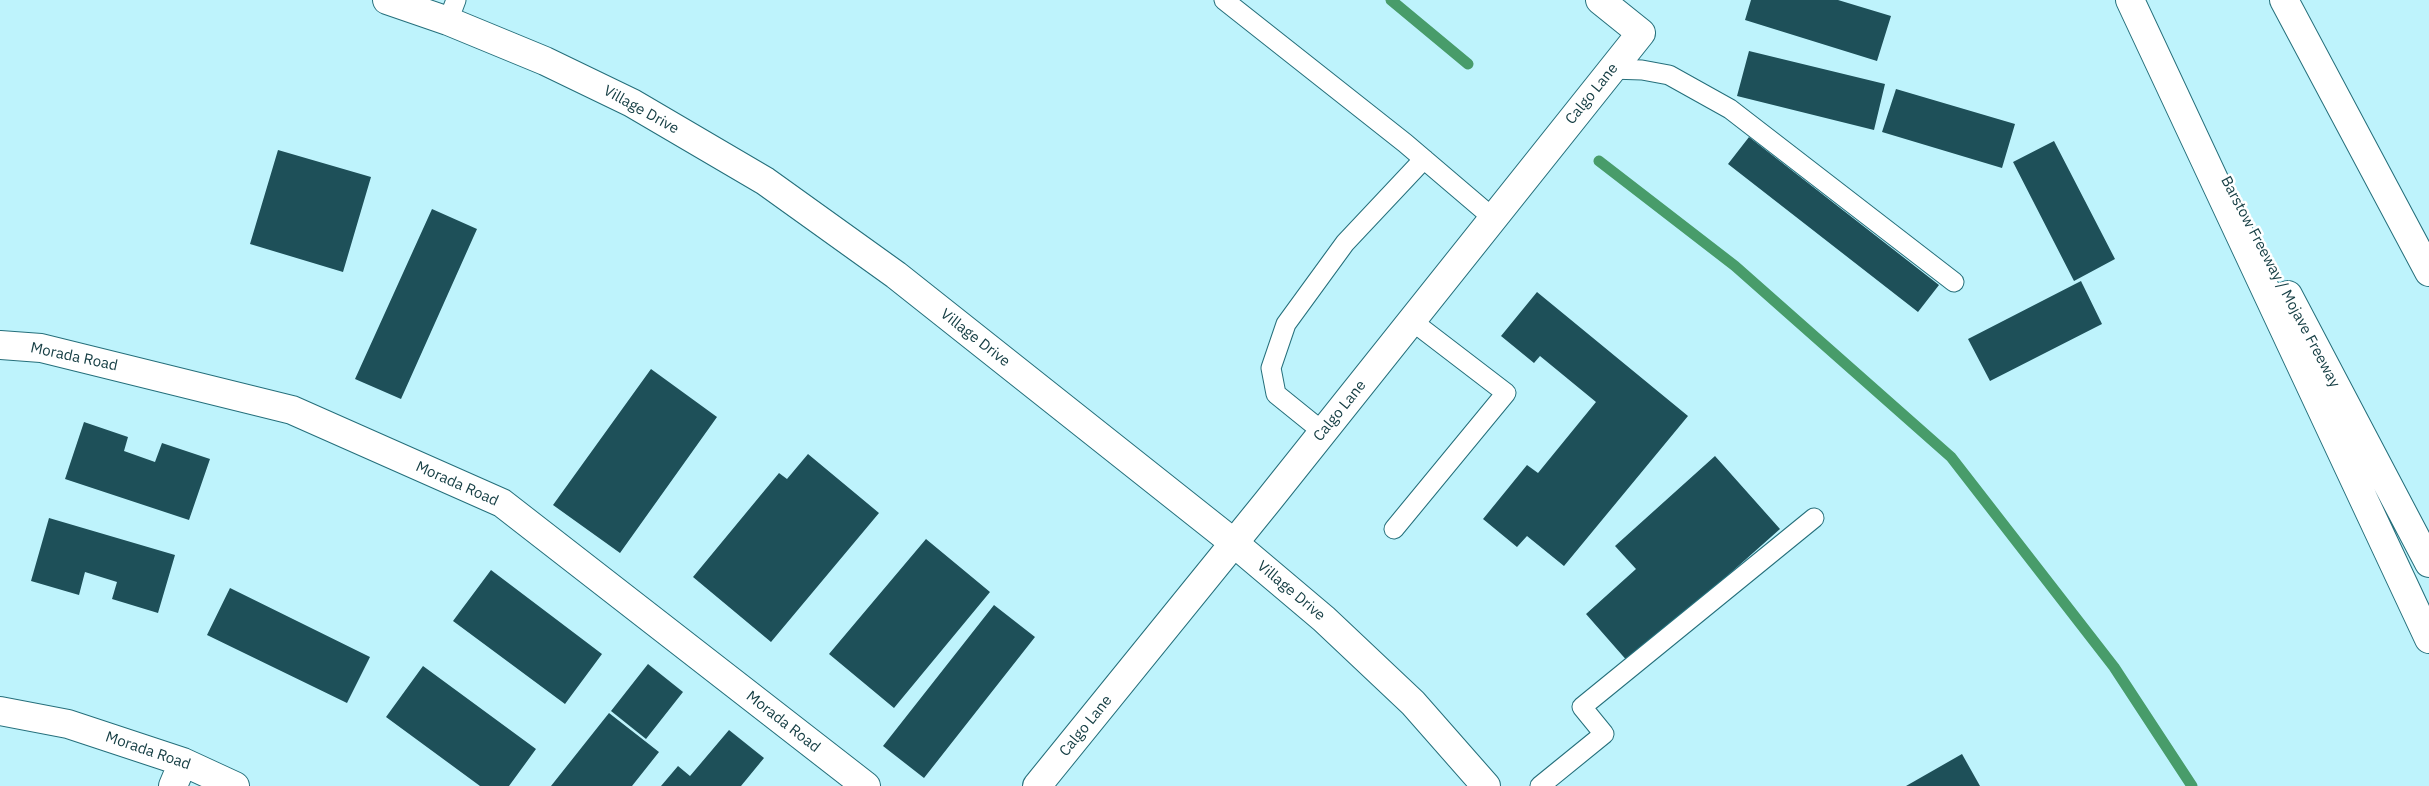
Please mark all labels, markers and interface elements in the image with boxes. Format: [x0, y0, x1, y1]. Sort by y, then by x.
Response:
street label: Calgo Lane [1562, 60, 1622, 128]
street label: Village Drive [600, 82, 682, 138]
street label: Barstow Freeway / Mojave Freeway [2217, 173, 2343, 391]
street label: Village Drive [937, 305, 1013, 371]
street label: Morada Road [29, 339, 119, 375]
street label: Calgo Lane [1310, 377, 1370, 445]
street label: Morada Road [413, 458, 501, 510]
street label: Village Drive [1253, 557, 1329, 625]
street label: Morada Road [742, 688, 824, 756]
street label: Calgo Lane [1056, 692, 1116, 760]
street label: Morada Road [103, 728, 193, 774]

